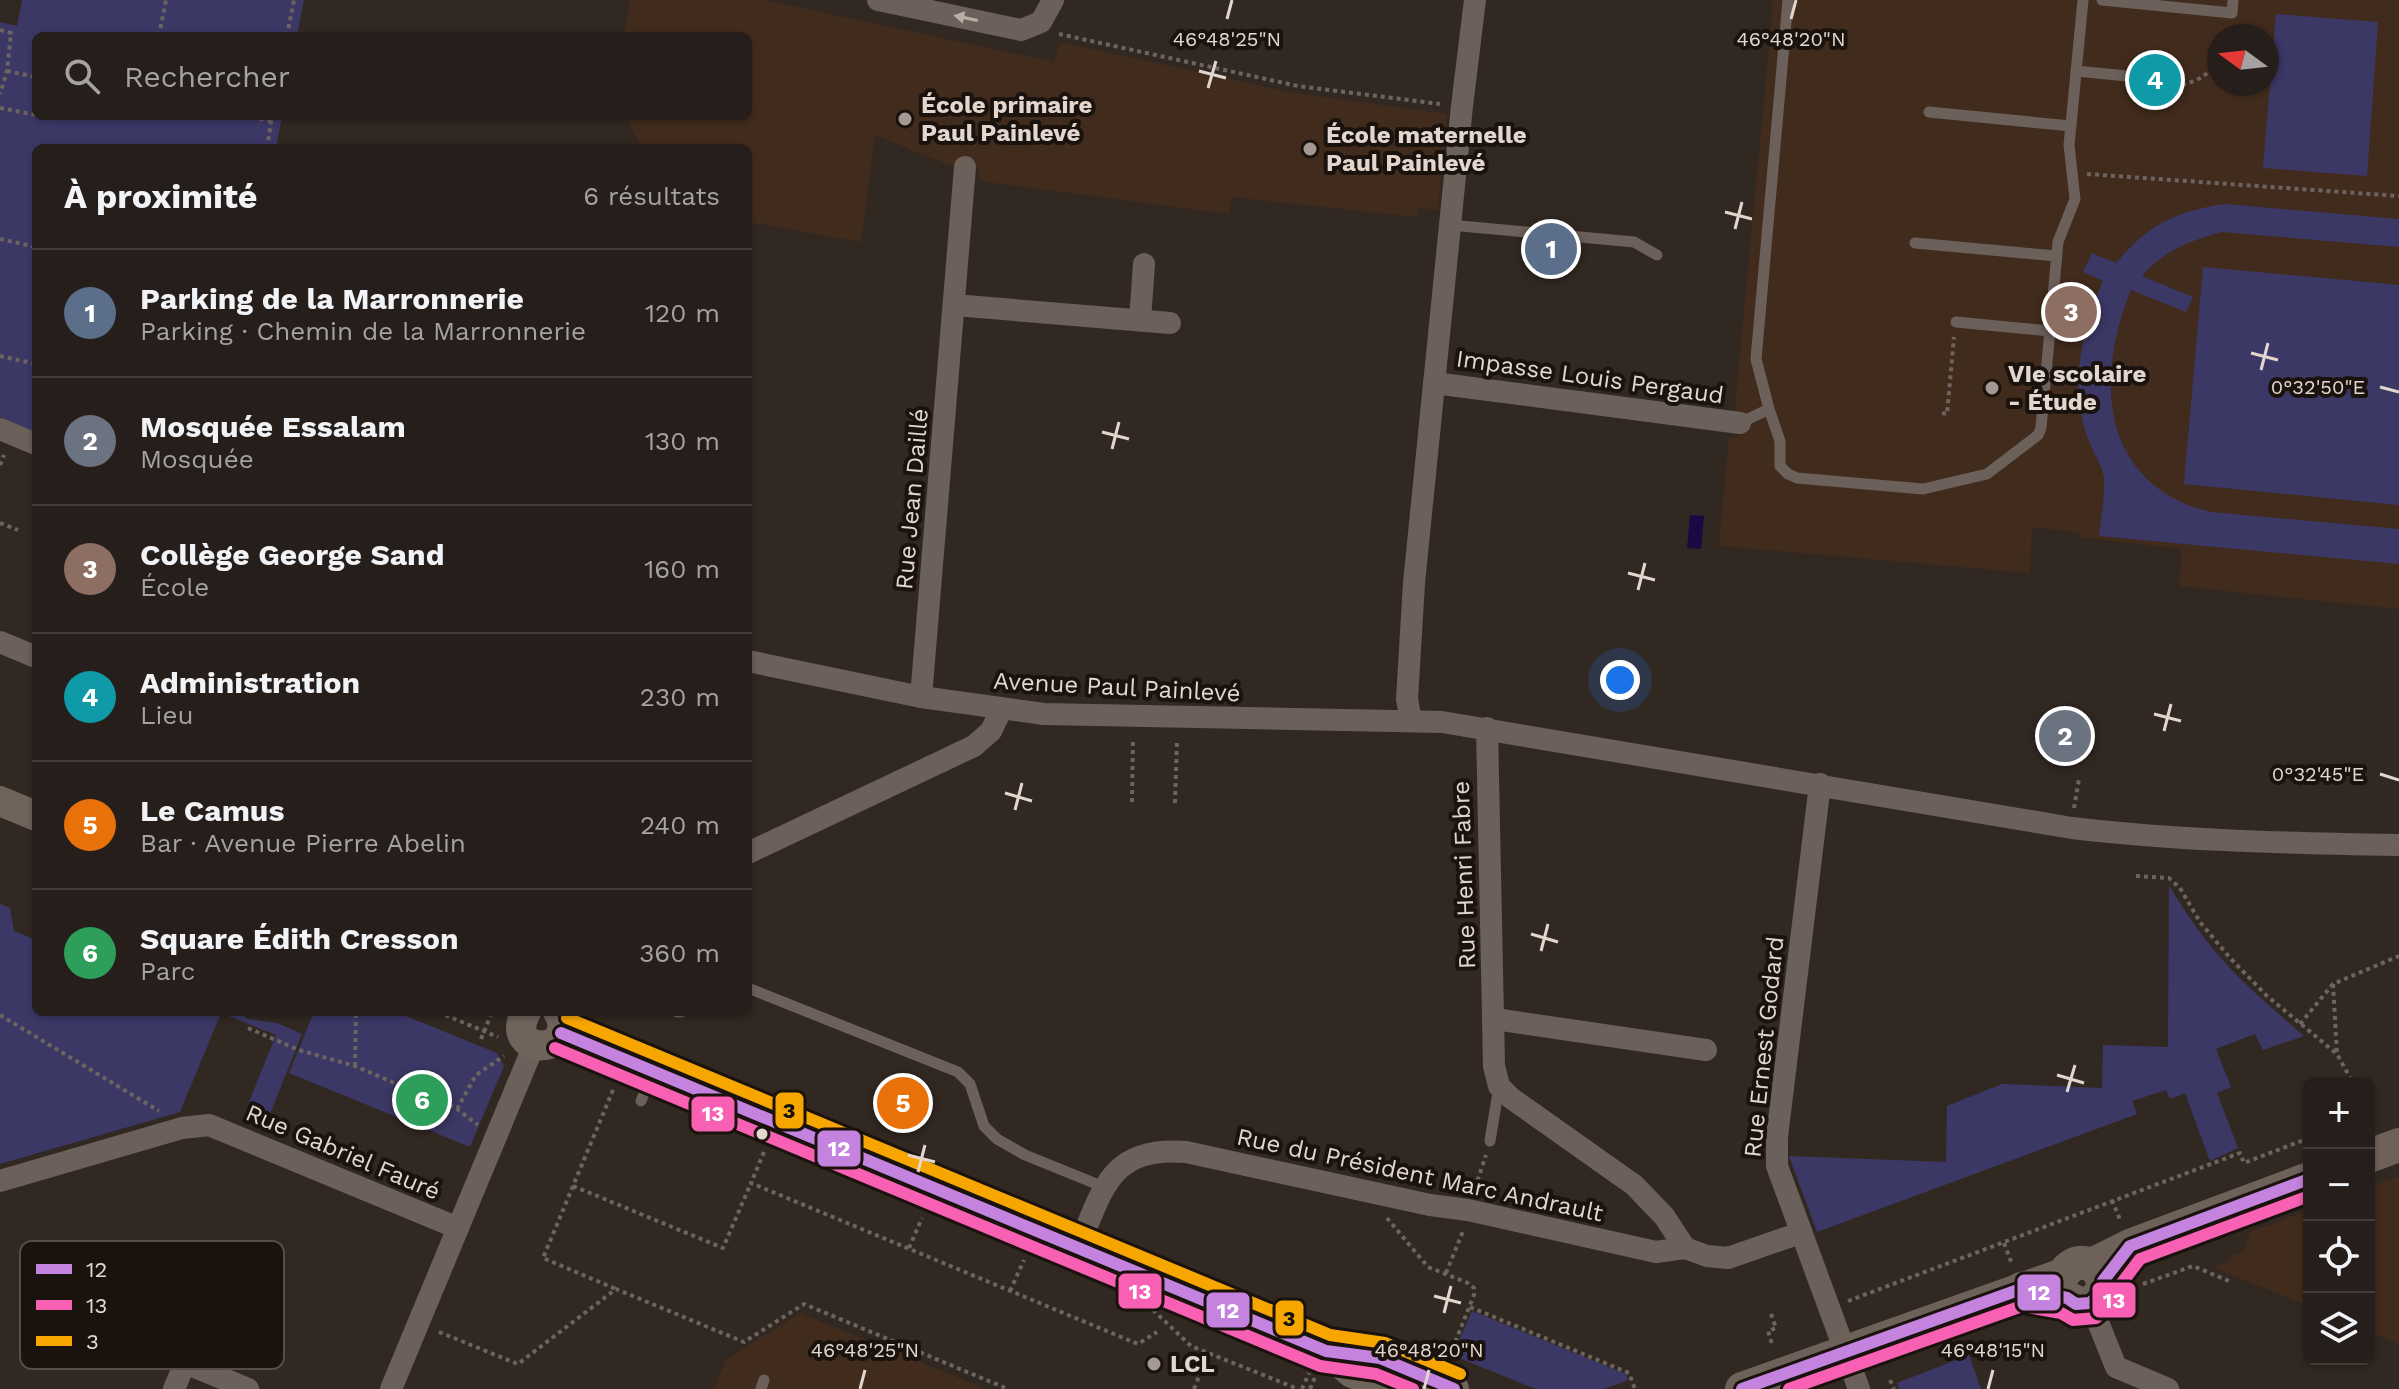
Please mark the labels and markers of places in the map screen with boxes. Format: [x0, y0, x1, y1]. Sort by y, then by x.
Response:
pin: 4 [2129, 50, 2181, 110]
place label: École primaire Paul Painlevé [921, 91, 1093, 147]
marker: École primaire Paul Painlevé [896, 110, 914, 128]
place label: École maternelle Paul Painlevé [1326, 121, 1527, 177]
marker: École maternelle Paul Painlevé [1301, 140, 1319, 158]
pin: 1 [1525, 219, 1577, 279]
pin: 3 [2045, 282, 2097, 342]
place label: VIe scolaire - Étude [2008, 360, 2146, 416]
marker: VIe scolaire - Étude [1983, 379, 2001, 397]
pin: 2 [2039, 706, 2091, 766]
pin: 6 [396, 1070, 448, 1130]
pin: 5 [877, 1073, 929, 1133]
unlabelled marker [754, 1126, 770, 1142]
place label: LCL [1170, 1350, 1215, 1378]
marker: LCL [1145, 1355, 1163, 1373]

